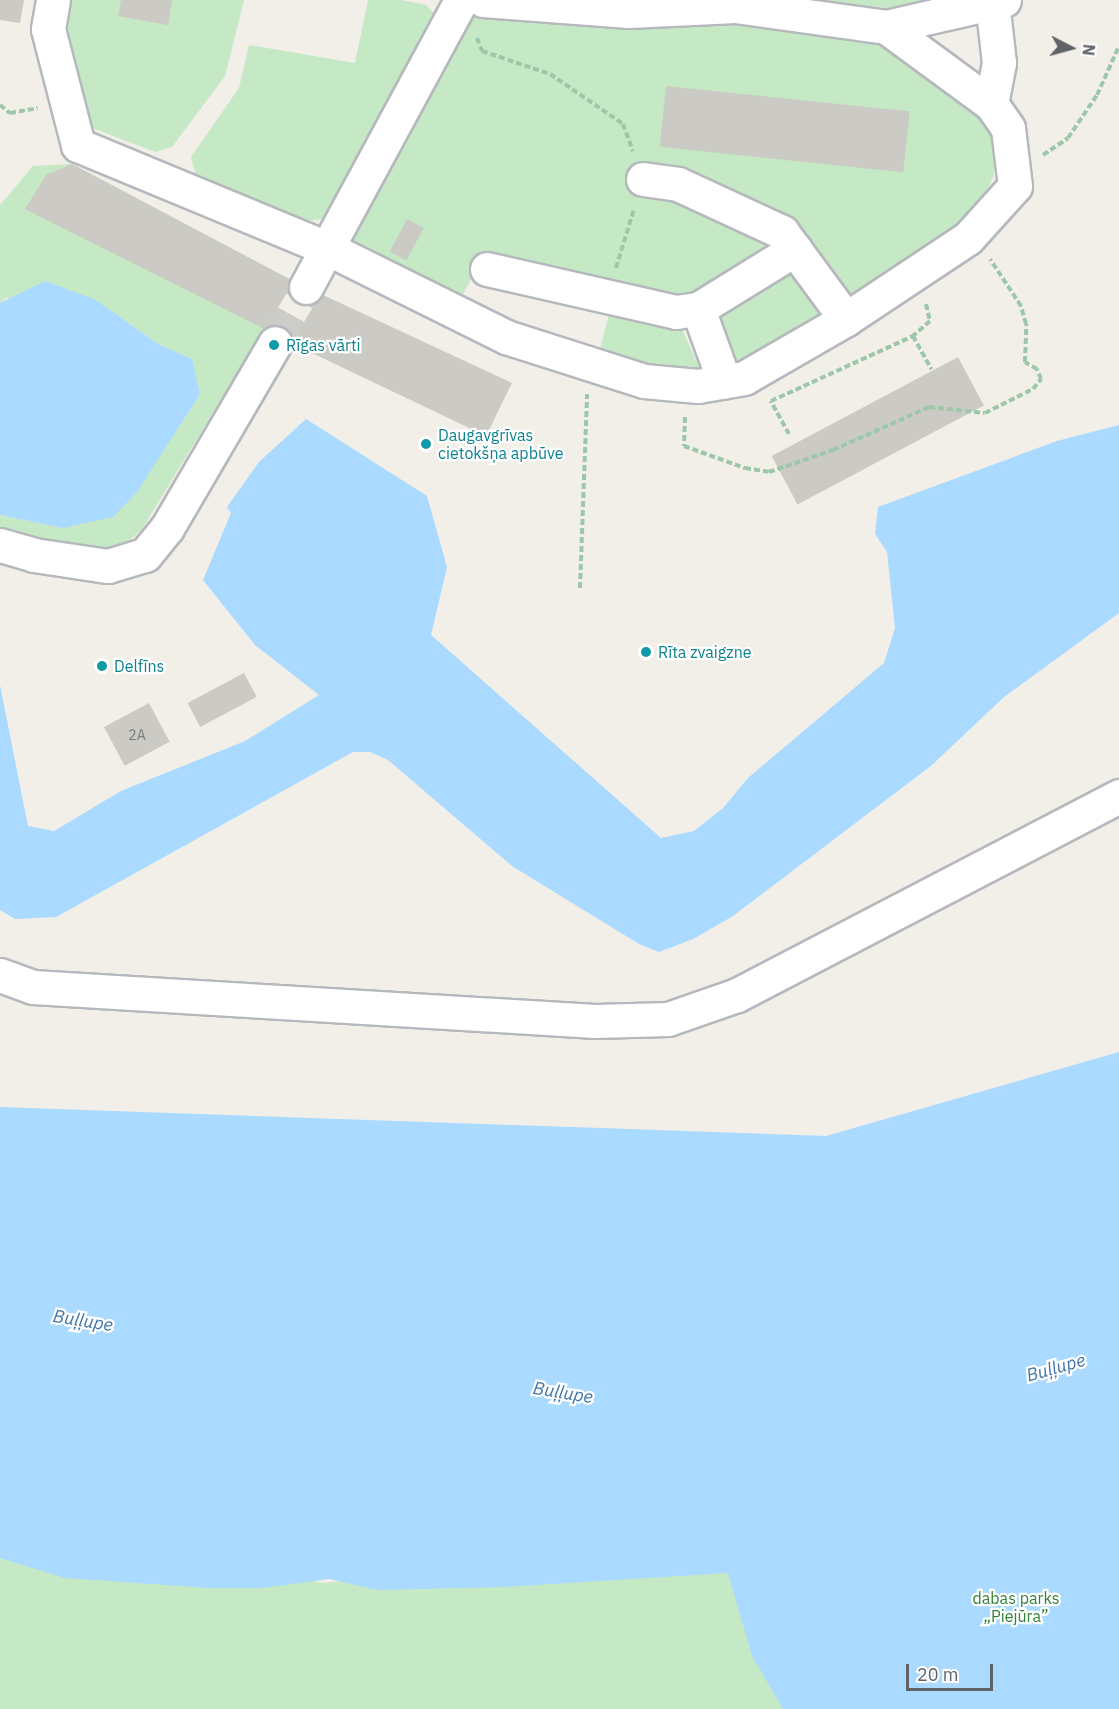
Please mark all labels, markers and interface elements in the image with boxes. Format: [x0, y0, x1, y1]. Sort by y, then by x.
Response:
north arrow [1041, 18, 1101, 78]
text: N [1078, 43, 1099, 57]
place label: Rīgas vārti [286, 335, 361, 355]
marker: Rīgas vārti [267, 338, 281, 352]
place label: Daugavgrīvas cietokšņa apbūve [438, 425, 564, 463]
marker: Daugavgrīvas cietokšņa apbūve [419, 437, 433, 451]
place label: Rīta zvaigzne [658, 642, 752, 662]
marker: Rīta zvaigzne [639, 645, 653, 659]
place label: Delfīns [114, 656, 164, 676]
marker: Delfīns [95, 659, 109, 673]
house number: 2A [128, 727, 146, 743]
water label: Buļļupe [52, 1306, 114, 1336]
water label: Buļļupe [1024, 1349, 1088, 1387]
water label: Buļļupe [532, 1378, 594, 1408]
park label: dabas parks „Piejūra” [973, 1588, 1059, 1626]
scale bar [909, 1652, 996, 1690]
text: 20 m [917, 1663, 959, 1686]

